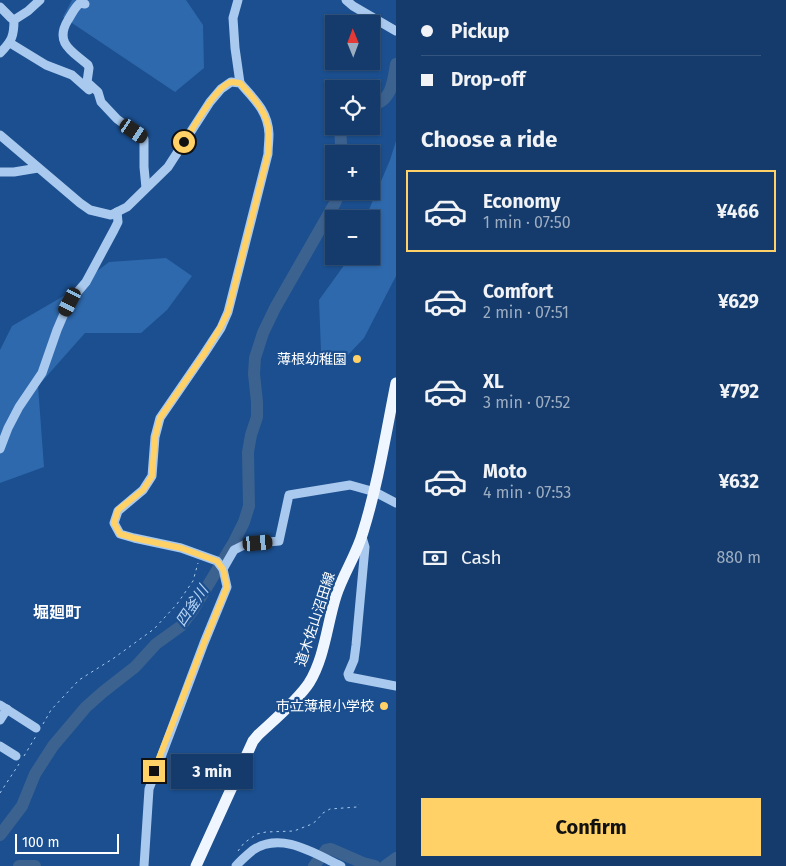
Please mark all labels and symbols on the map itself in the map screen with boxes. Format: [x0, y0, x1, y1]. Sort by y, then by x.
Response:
north arrow [325, 15, 380, 70]
car [117, 116, 150, 146]
route start [173, 131, 195, 153]
car [56, 285, 83, 319]
place label: 薄根幼稚園 [277, 351, 347, 368]
marker: 薄根幼稚園 [351, 353, 363, 365]
car [242, 534, 273, 552]
street label: 道木佐山沼田線 [292, 570, 339, 668]
water label: 四釜川 [172, 581, 213, 630]
district label: 堀廻町 [33, 603, 81, 622]
place label: 市立薄根小学校 [276, 698, 374, 715]
marker: 市立薄根小学校 [378, 700, 390, 712]
callout: 3 min [172, 754, 254, 788]
route end [143, 760, 165, 782]
scale bar [15, 831, 119, 854]

